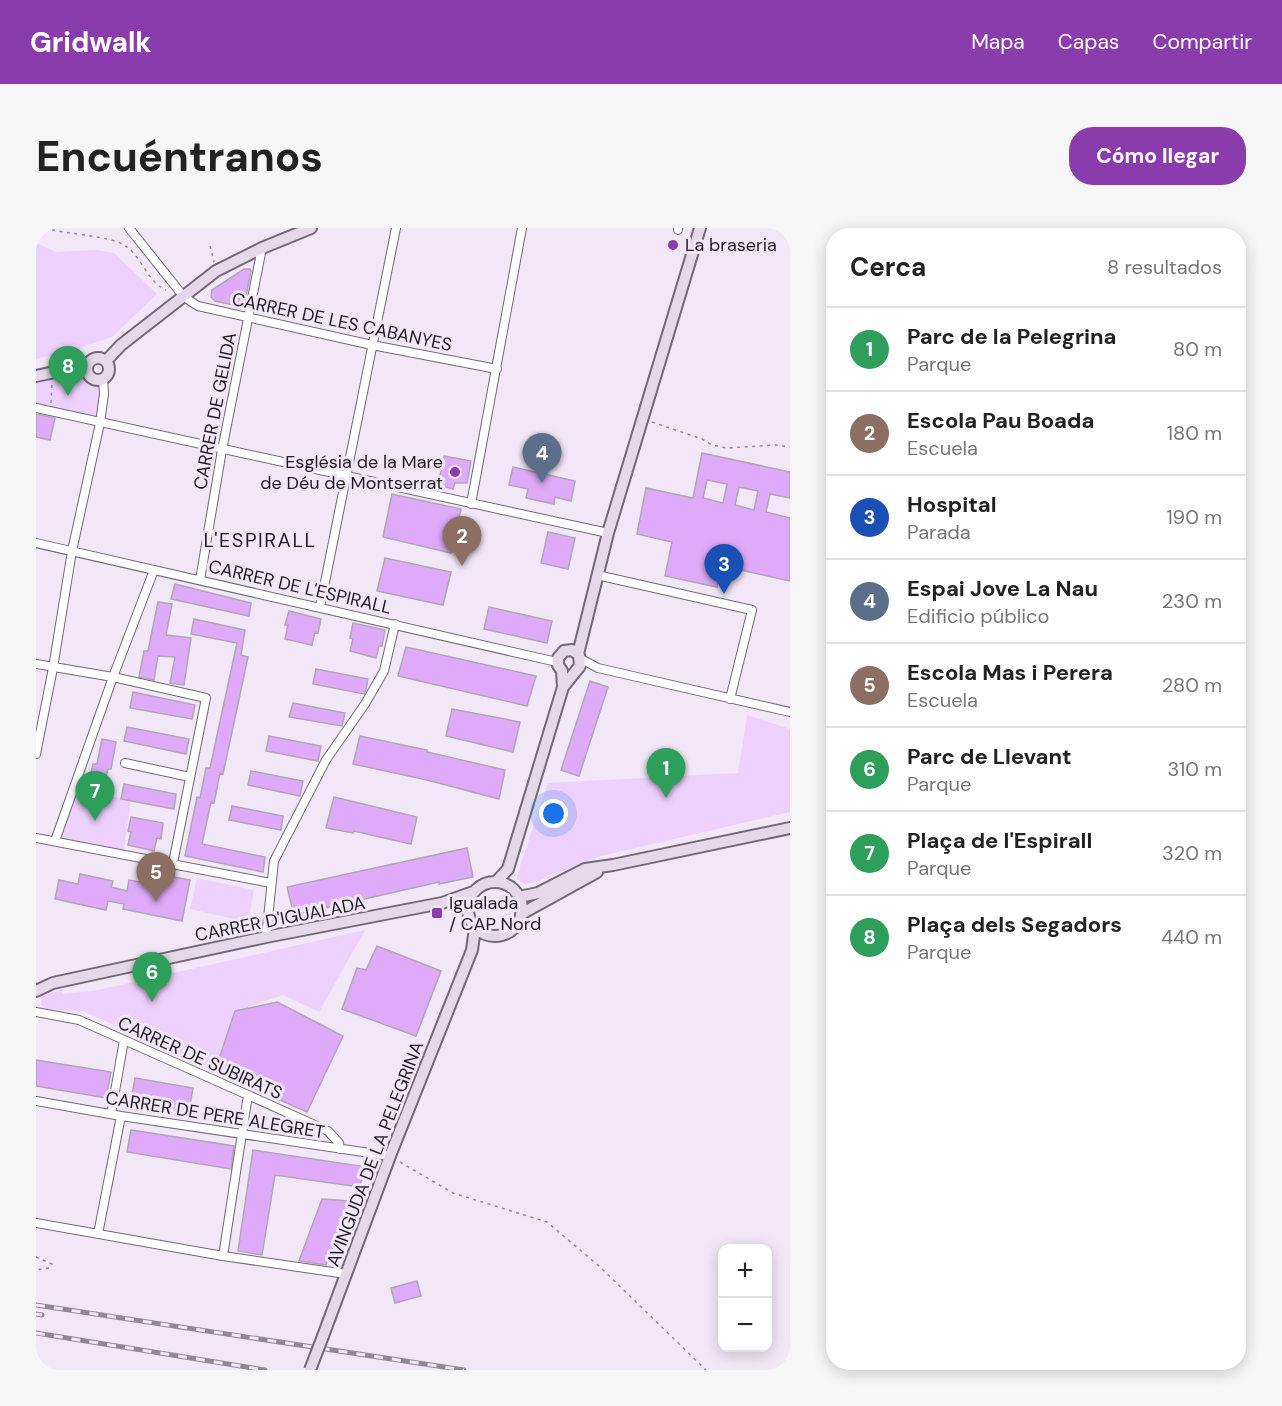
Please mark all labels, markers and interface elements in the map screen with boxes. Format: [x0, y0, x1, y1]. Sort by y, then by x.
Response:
text: Gridwalk [30, 24, 152, 61]
text: Mapa [971, 28, 1025, 56]
text: Capas [1058, 28, 1119, 56]
text: Compartir [1152, 28, 1252, 56]
button: Cómo llegar [1069, 127, 1246, 185]
text: Encuéntranos [36, 129, 323, 184]
place label: La braseria [685, 233, 777, 257]
marker: La braseria [666, 238, 680, 252]
text: Cerca [850, 250, 926, 284]
text: 8 resultados [1107, 254, 1222, 280]
street label: CARRER DE LES CABANYES [230, 287, 454, 357]
text: Parc de la Pelegrina [907, 322, 1116, 351]
street label: CARRER DE GELIDA [188, 330, 242, 492]
text: 1 [866, 336, 873, 362]
text: 80 m [1173, 336, 1222, 362]
pin: 8 [48, 346, 87, 396]
text: Parque [907, 351, 971, 377]
text: Escola Pau Boada [907, 406, 1094, 435]
text: 2 [864, 420, 875, 446]
text: 180 m [1167, 420, 1222, 446]
pin: 4 [522, 434, 562, 483]
text: Escuela [907, 435, 978, 461]
place label: Església de la Mare de Déu de Montserrat [260, 450, 443, 495]
marker: Església de la Mare de Déu de Montserrat [448, 465, 462, 479]
text: Hospital [907, 490, 997, 519]
text: 3 [863, 504, 876, 530]
text: 190 m [1166, 504, 1222, 530]
pin: 2 [442, 516, 482, 566]
text: Parada [907, 519, 971, 545]
district label: L'ESPIRALL [204, 527, 316, 553]
pin: 3 [704, 544, 744, 594]
street label: CARRER DE L'ESPIRALL [206, 554, 394, 620]
text: Espai Jove La Nau [907, 574, 1098, 603]
text: 4 [863, 588, 876, 614]
text: 230 m [1162, 588, 1222, 614]
text: Edificio público [907, 603, 1049, 629]
text: Escola Mas i Perera [907, 658, 1113, 687]
text: 5 [863, 672, 876, 698]
text: 280 m [1162, 672, 1222, 698]
text: Escuela [907, 687, 978, 713]
text: Parc de Llevant [907, 742, 1072, 771]
pin: 1 [646, 748, 686, 798]
text: 6 [863, 756, 876, 782]
text: 310 m [1167, 756, 1222, 782]
text: Parque [907, 771, 971, 797]
pin: 7 [76, 772, 114, 821]
your location [539, 799, 568, 828]
text: Plaça de l'Espirall [907, 826, 1092, 855]
text: 7 [864, 840, 875, 866]
text: 320 m [1162, 840, 1222, 866]
pin: 5 [136, 852, 176, 902]
text: Parque [907, 855, 971, 881]
street label: CARRER D'IGUALADA [193, 891, 367, 947]
place label: Igualada / CAP Nord [449, 891, 541, 936]
marker: Igualada / CAP Nord [430, 906, 444, 920]
text: Plaça dels Segadors [907, 910, 1122, 939]
text: 8 [863, 924, 876, 950]
text: 440 m [1161, 924, 1222, 950]
text: Parque [907, 939, 971, 965]
pin: 6 [132, 952, 172, 1002]
street label: CARRER DE SUBIRATS [114, 1011, 286, 1105]
street label: AVINGUDA DE LA PELEGRINA [321, 1038, 429, 1270]
street label: CARRER DE PERE ALEGRET [104, 1086, 326, 1144]
map controls [718, 1244, 772, 1352]
button: + [718, 1244, 772, 1298]
button: − [718, 1298, 772, 1352]

